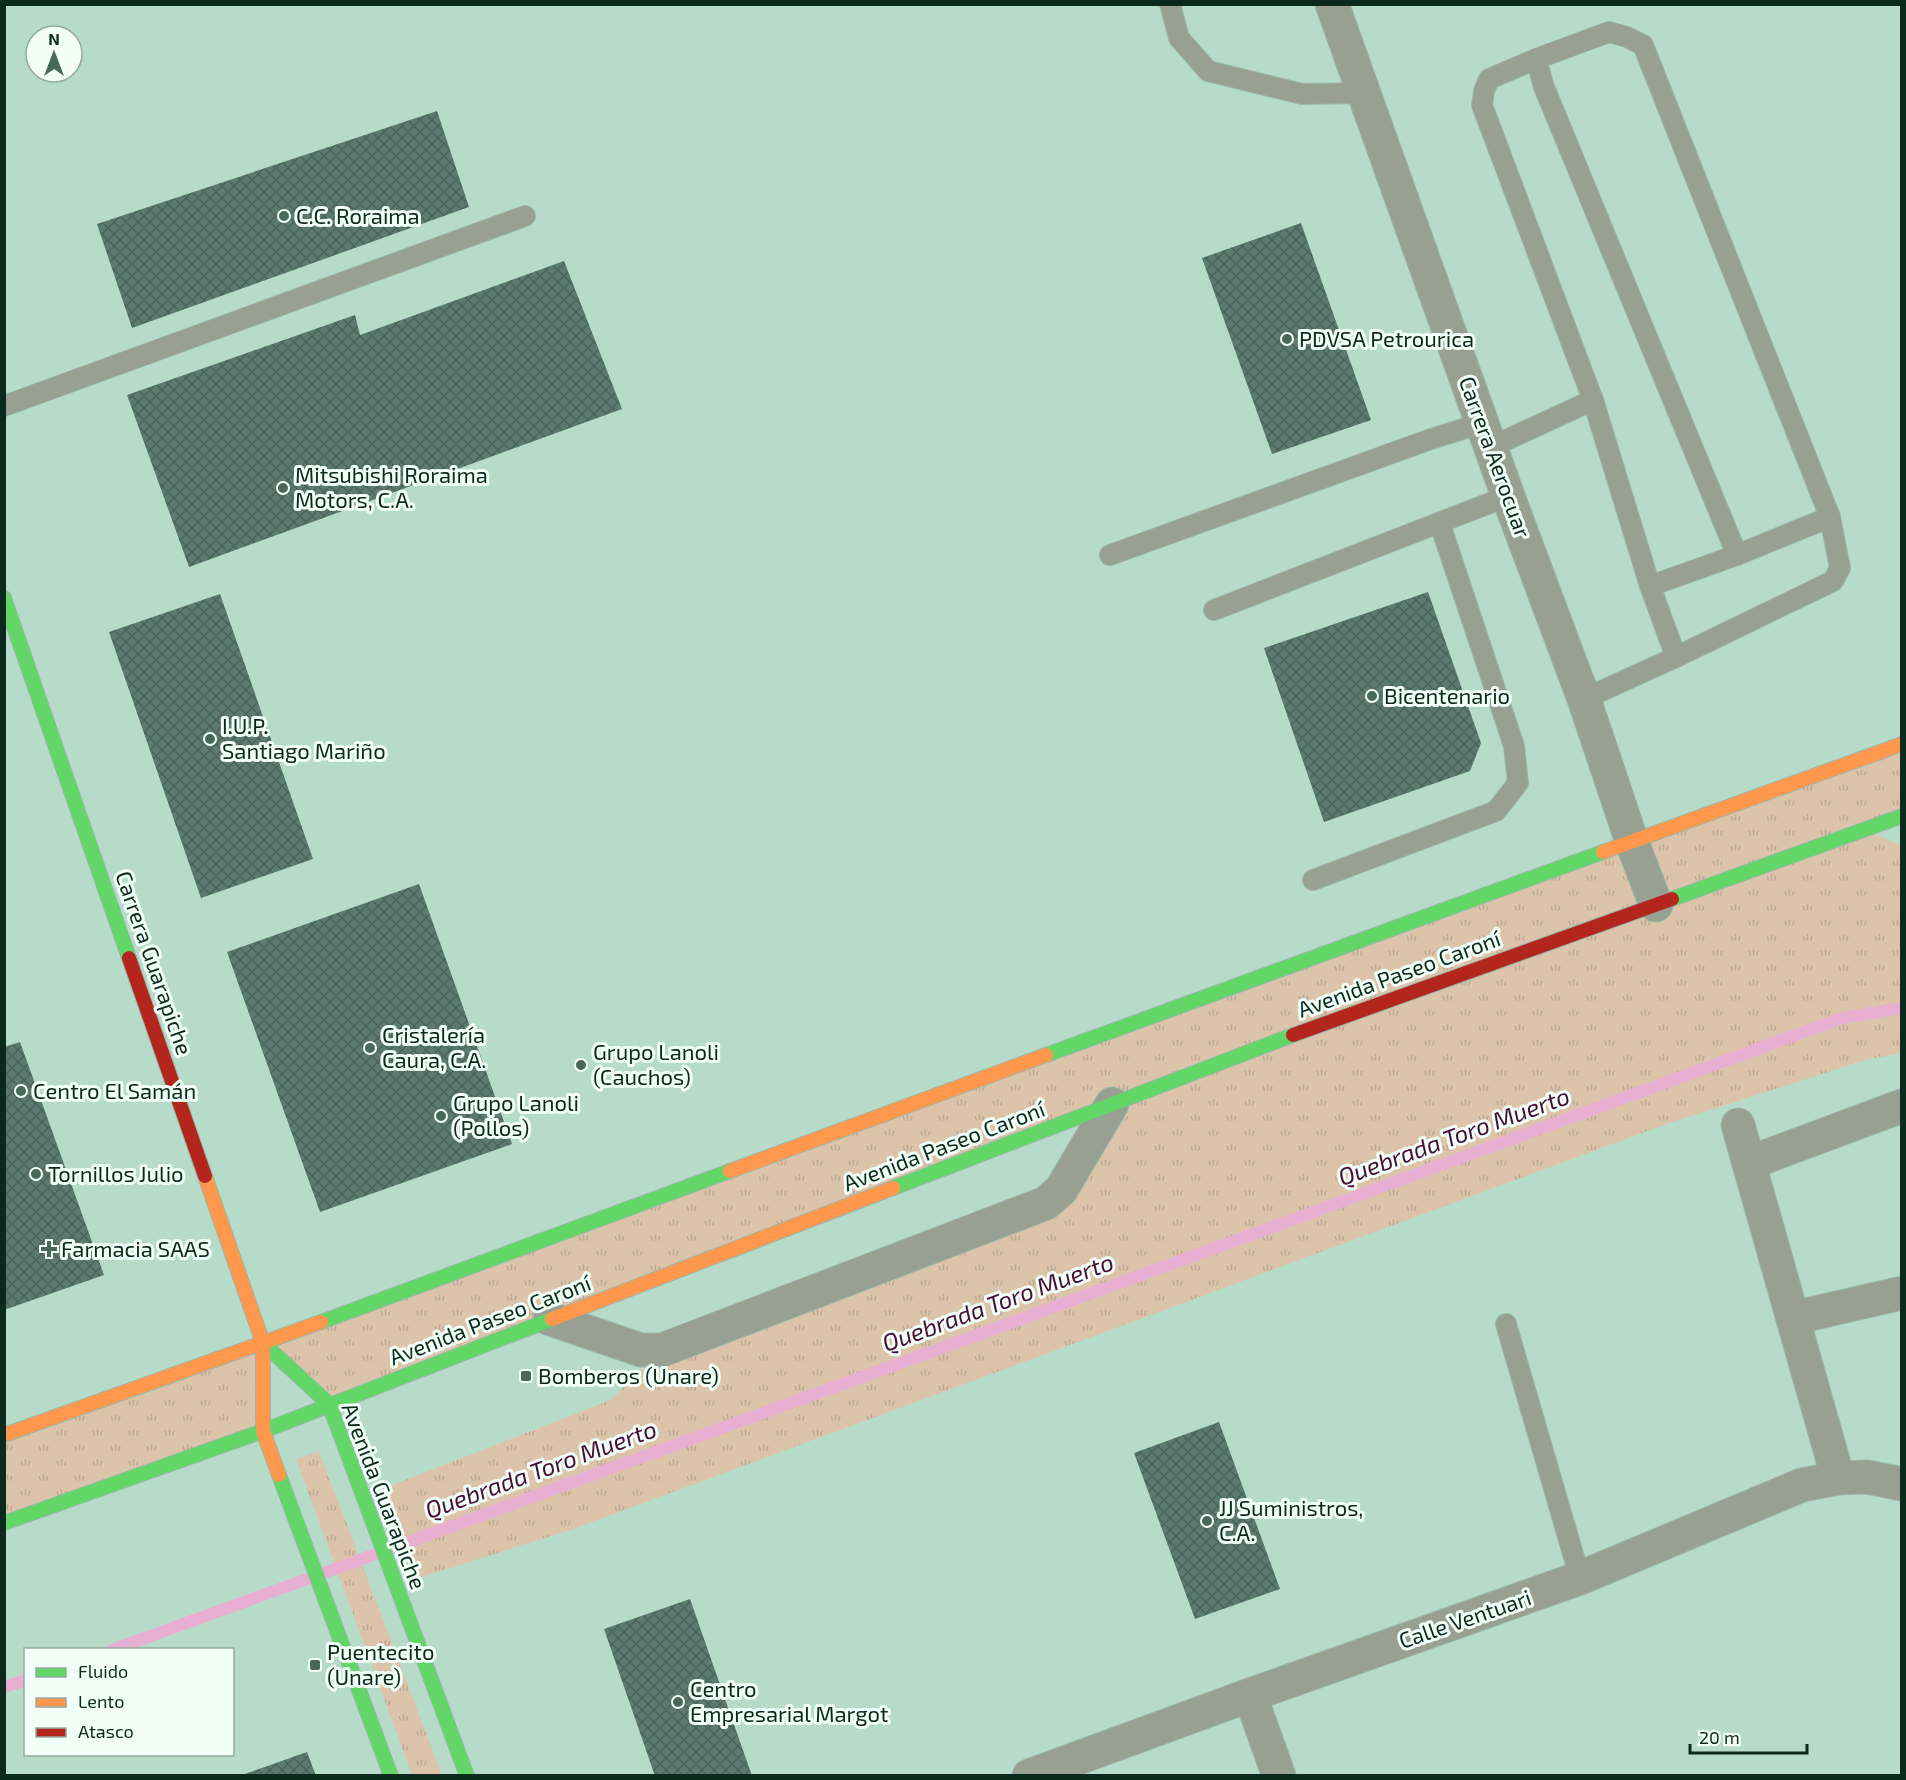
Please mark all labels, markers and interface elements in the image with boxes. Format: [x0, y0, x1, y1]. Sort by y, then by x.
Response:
north arrow [24, 24, 84, 84]
text: N [48, 29, 60, 48]
place label: C.C. Roraima [296, 202, 420, 228]
marker: C.C. Roraima [277, 209, 291, 223]
place label: PDVSA Petrourica [1299, 325, 1474, 351]
marker: PDVSA Petrourica [1280, 332, 1294, 346]
street label: Carrera Aerocuar [1455, 372, 1537, 541]
place label: Mitsubishi Roraima Motors, C.A. [295, 461, 488, 512]
marker: Mitsubishi Roraima Motors, C.A. [276, 481, 290, 495]
place label: Bicentenario [1384, 682, 1510, 708]
marker: Bicentenario [1365, 689, 1379, 703]
place label: I.U.P. Santiago Mariño [222, 712, 386, 763]
marker: I.U.P. Santiago Mariño [203, 732, 217, 746]
street label: Carrera Guarapiche [111, 867, 199, 1058]
street label: Avenida Paseo Caroní [1294, 924, 1505, 1022]
place label: Cristalería Caura, C.A. [382, 1021, 486, 1072]
place label: Grupo Lanoli (Cauchos) [593, 1038, 719, 1089]
marker: Cristalería Caura, C.A. [363, 1041, 377, 1055]
marker: Grupo Lanoli (Cauchos) [574, 1058, 588, 1072]
place label: Centro El Samán [33, 1077, 196, 1103]
water label: Quebrada Toro Muerto [1334, 1080, 1573, 1191]
marker: Centro El Samán [14, 1084, 28, 1098]
place label: Grupo Lanoli (Pollos) [453, 1089, 579, 1140]
street label: Avenida Paseo Caroní [839, 1094, 1049, 1195]
marker: Grupo Lanoli (Pollos) [434, 1109, 448, 1123]
place label: Tornillos Julio [48, 1160, 184, 1186]
marker: Tornillos Julio [29, 1167, 43, 1181]
place label: Farmacia SAAS [61, 1235, 210, 1261]
marker: Farmacia SAAS [42, 1242, 56, 1256]
water label: Quebrada Toro Muerto [878, 1246, 1117, 1357]
street label: Avenida Paseo Caroní [385, 1268, 595, 1369]
place label: Bomberos (Unare) [538, 1362, 719, 1388]
marker: Bomberos (Unare) [519, 1369, 533, 1383]
street label: Avenida Guarapiche [337, 1399, 432, 1592]
water label: Quebrada Toro Muerto [421, 1413, 660, 1524]
place label: JJ Suministros, C.A. [1219, 1494, 1363, 1545]
marker: JJ Suministros, C.A. [1200, 1514, 1214, 1528]
street label: Calle Ventuari [1395, 1583, 1534, 1653]
place label: Puentecito (Unare) [327, 1638, 434, 1689]
legend [24, 1648, 234, 1756]
marker: Puentecito (Unare) [308, 1658, 322, 1672]
text: Fluido [78, 1660, 128, 1682]
place label: Centro Empresarial Margot [690, 1675, 888, 1726]
text: Lento [78, 1690, 124, 1712]
marker: Centro Empresarial Margot [671, 1695, 685, 1709]
scale bar [1690, 1717, 1807, 1755]
text: Atasco [78, 1720, 134, 1742]
text: 20 m [1699, 1726, 1740, 1748]

